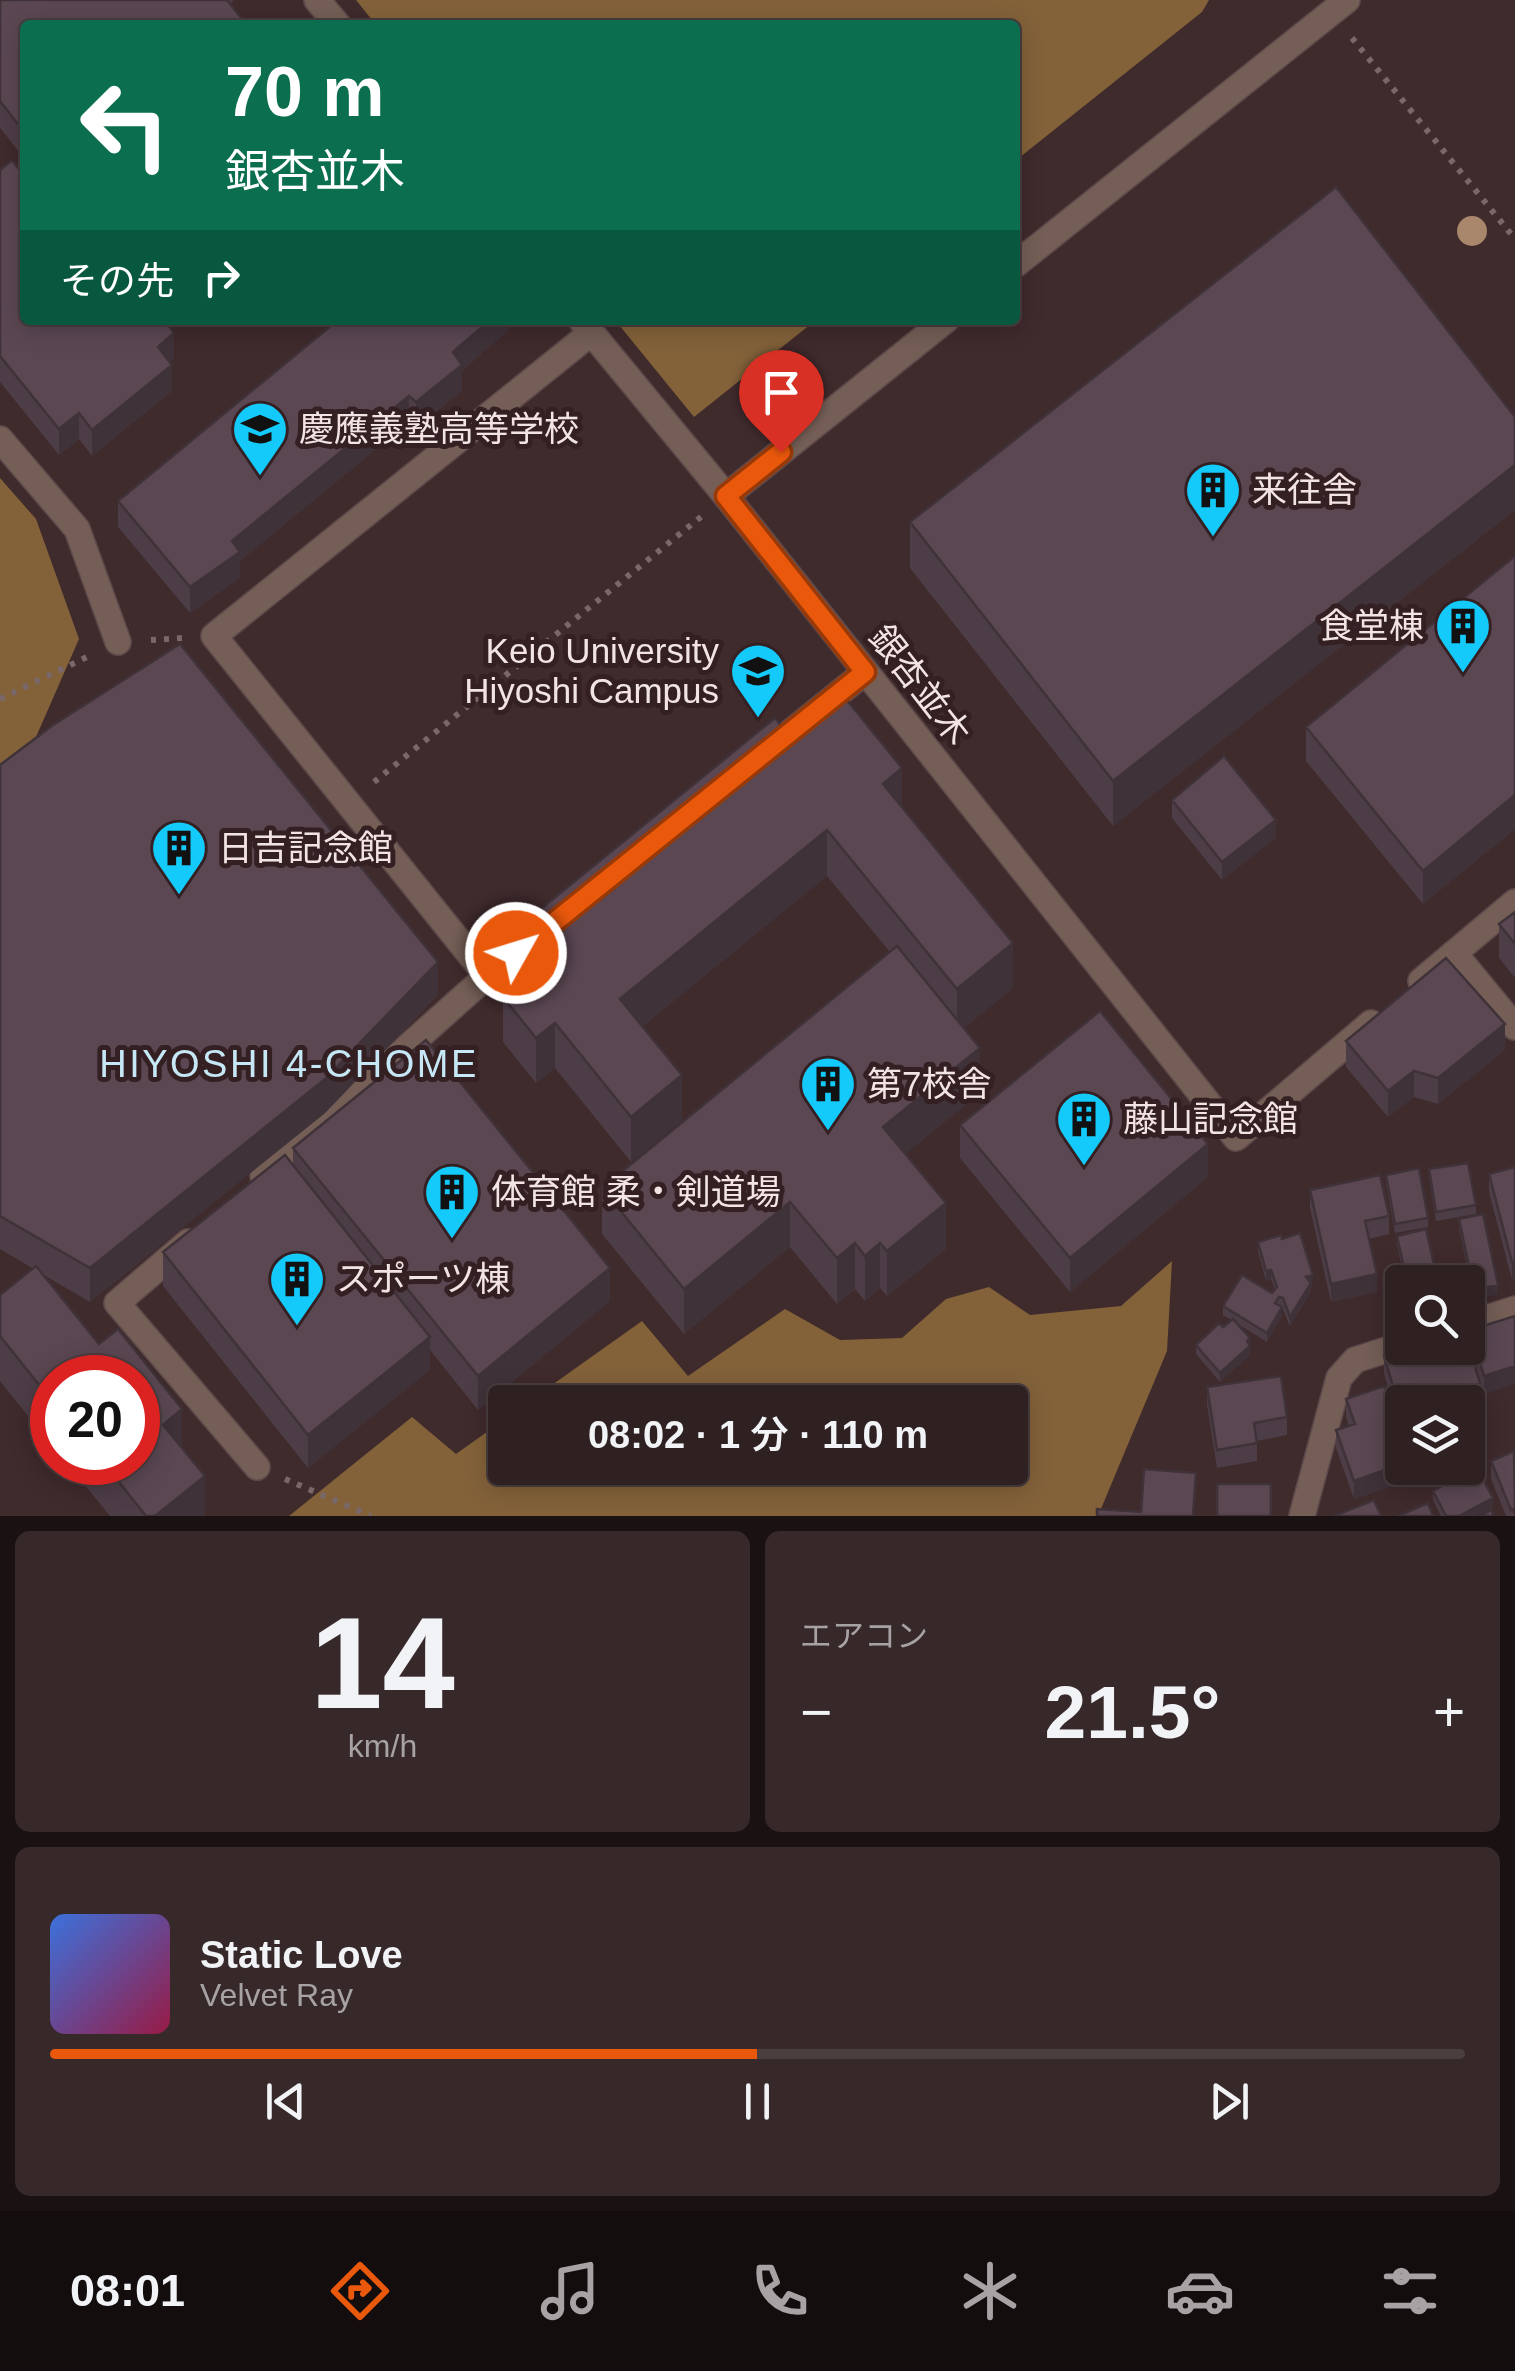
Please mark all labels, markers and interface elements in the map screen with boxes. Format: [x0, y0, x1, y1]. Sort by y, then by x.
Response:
text: 70 m [225, 53, 385, 131]
icon: left [60, 60, 190, 190]
text: 銀杏並木 [225, 146, 405, 197]
icon: right [194, 250, 249, 305]
text: その先 [60, 260, 174, 302]
pin [739, 350, 824, 453]
icon: arrive [754, 365, 809, 420]
school or university icon: 慶應義塾高等学校 [230, 399, 290, 478]
place label: 慶應義塾高等学校 [299, 409, 579, 448]
building icon: 来往舎 [1183, 460, 1243, 539]
place label: 来往舎 [1252, 470, 1357, 509]
building icon: 食堂棟 [1433, 596, 1493, 675]
place label: 食堂棟 [1319, 606, 1424, 645]
street label: 銀杏並木 [862, 618, 979, 752]
place label: Keio University Hiyoshi Campus [464, 631, 719, 710]
school or university icon: Keio University Hiyoshi Campus [728, 641, 788, 720]
building icon: 日吉記念館 [149, 818, 209, 897]
place label: 日吉記念館 [218, 828, 393, 867]
position arrow [464, 901, 568, 1005]
district label: HIYOSHI 4-CHOME [99, 1043, 479, 1085]
building icon: 第7校舎 [798, 1054, 858, 1133]
place label: 第7校舎 [867, 1064, 991, 1103]
building icon: 藤山記念館 [1054, 1089, 1114, 1168]
place label: 藤山記念館 [1123, 1099, 1298, 1138]
building icon: 体育館 柔・剣道場 [422, 1162, 482, 1241]
place label: 体育館 柔・剣道場 [491, 1172, 781, 1211]
building icon: スポーツ棟 [267, 1249, 327, 1328]
place label: スポーツ棟 [336, 1259, 510, 1298]
map controls [1385, 1265, 1485, 1485]
button: search [1385, 1265, 1485, 1365]
speed limit sign: 20 [30, 1355, 160, 1485]
button: layers [1385, 1385, 1485, 1485]
text: 08:02 · 1 分 · 110 m [588, 1414, 928, 1456]
text: 14 [310, 1590, 455, 1736]
text: エアコン [800, 1618, 928, 1654]
text: 21.5° [1045, 1670, 1220, 1754]
text: − [800, 1681, 832, 1743]
text: + [1433, 1681, 1465, 1743]
text: km/h [348, 1728, 417, 1764]
text: Static Love [200, 1934, 403, 1976]
text: Velvet Ray [200, 1977, 353, 2013]
icon: previous [258, 2074, 313, 2129]
icon: pause [730, 2074, 785, 2129]
icon: next [1202, 2074, 1257, 2129]
icon: directions [325, 2256, 395, 2326]
icon: music [535, 2256, 605, 2326]
icon: phone [745, 2256, 815, 2326]
icon: climate [955, 2256, 1025, 2326]
icon: car [1165, 2256, 1235, 2326]
icon: filters [1375, 2256, 1445, 2326]
text: 08:01 [70, 2265, 185, 2316]

